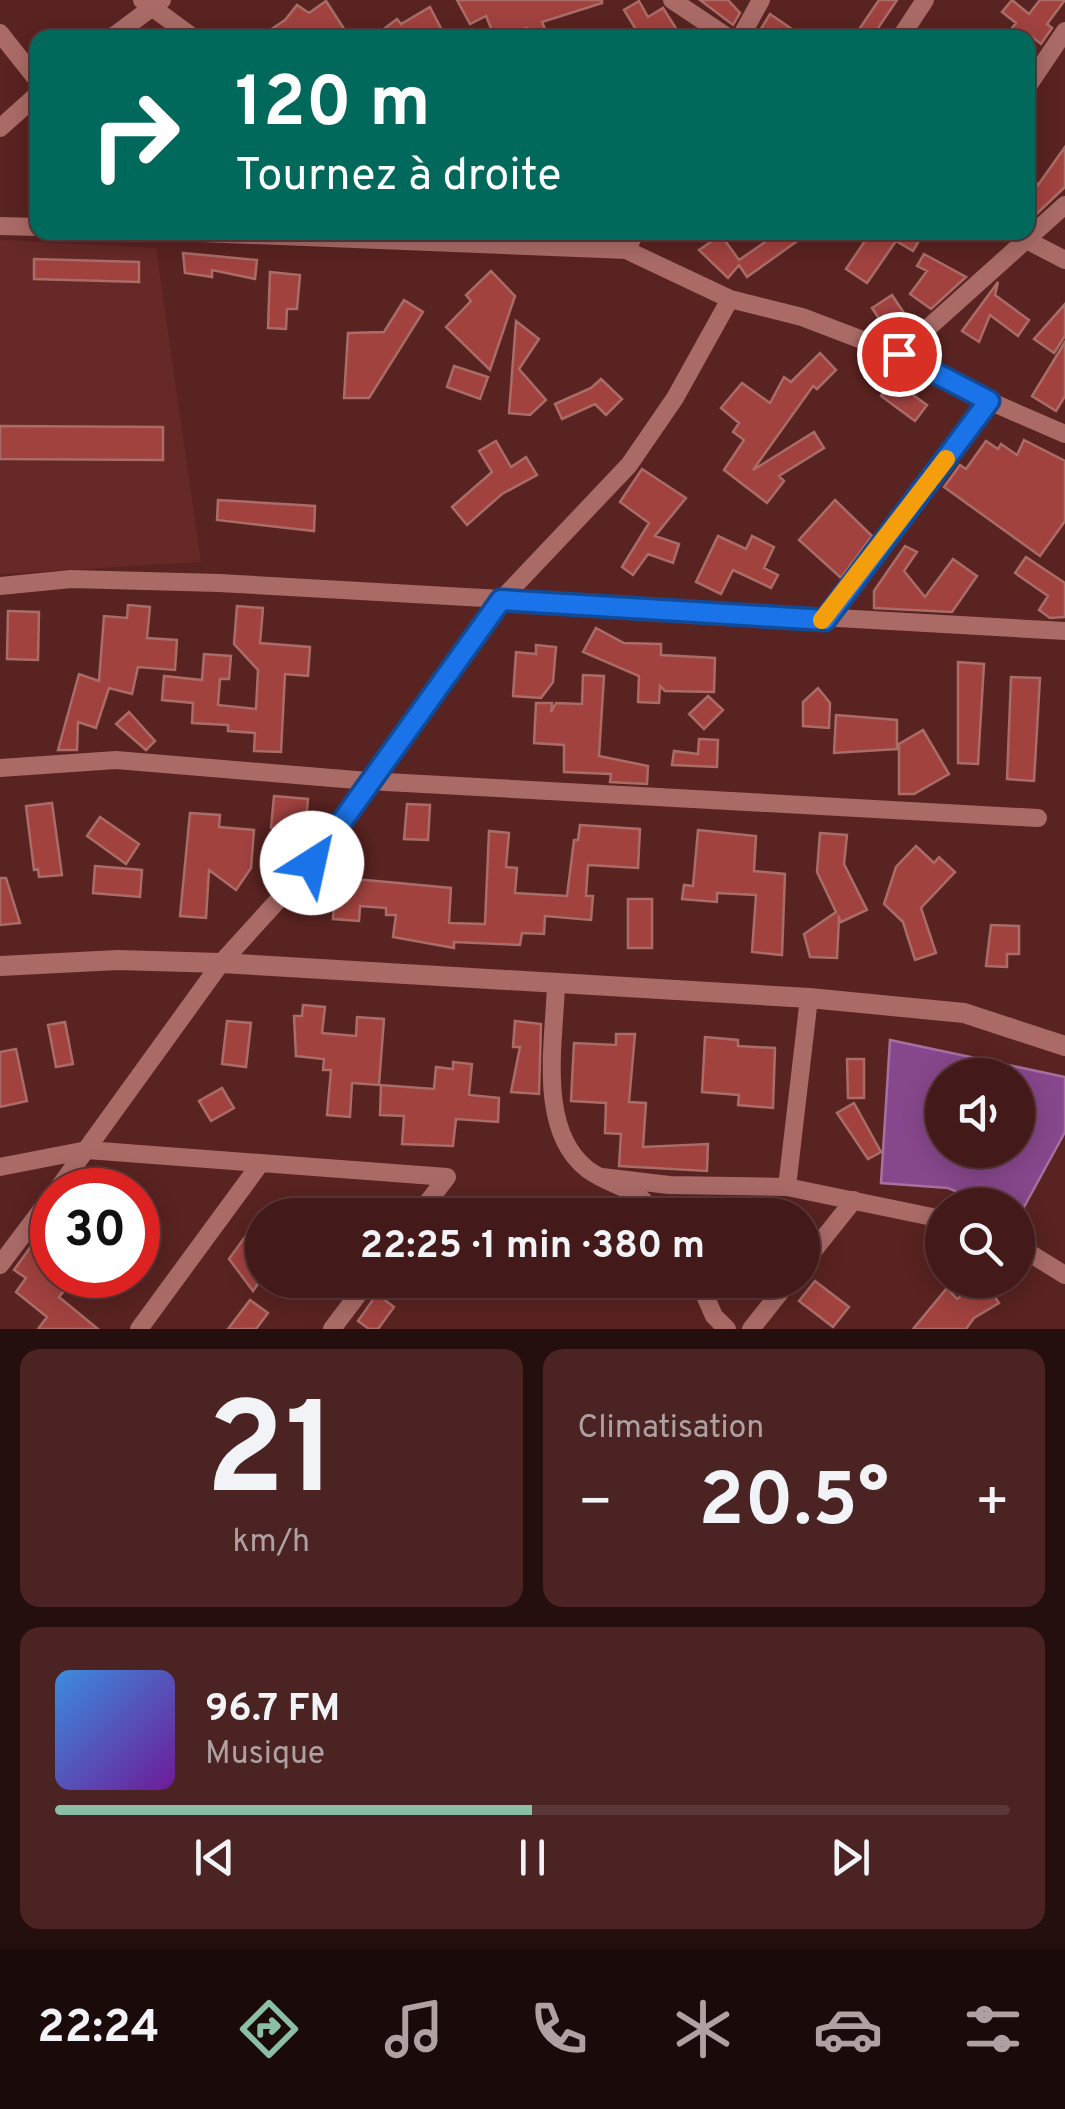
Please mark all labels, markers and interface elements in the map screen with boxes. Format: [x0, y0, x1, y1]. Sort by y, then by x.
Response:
text: 120 m [235, 62, 431, 151]
icon: right [70, 70, 200, 200]
text: Tournez à droite [235, 149, 562, 206]
pin [857, 312, 942, 397]
icon: arrive [872, 327, 927, 382]
position arrow [260, 811, 364, 915]
map controls [925, 1058, 1035, 1298]
button: sound [925, 1058, 1035, 1168]
speed limit sign: 30 [30, 1168, 160, 1298]
button: search [925, 1188, 1035, 1298]
text: 22:25 · 1 min · 380 m [360, 1223, 705, 1272]
text: 21 [206, 1375, 337, 1540]
text: Climatisation [578, 1409, 764, 1449]
text: 20.5° [699, 1457, 889, 1552]
text: − [578, 1470, 613, 1540]
text: + [975, 1470, 1010, 1540]
text: km/h [232, 1523, 310, 1563]
text: 96.7 FM [205, 1686, 340, 1735]
text: Musique [205, 1735, 325, 1775]
icon: previous [187, 1830, 242, 1885]
icon: pause [505, 1830, 560, 1885]
icon: next [823, 1830, 878, 1885]
icon: directions [234, 1994, 304, 2064]
icon: music [379, 1994, 449, 2064]
icon: phone [524, 1994, 594, 2064]
icon: climate [668, 1994, 738, 2064]
icon: car [813, 1994, 883, 2064]
icon: filters [958, 1994, 1028, 2064]
text: 22:24 [37, 2001, 160, 2058]

